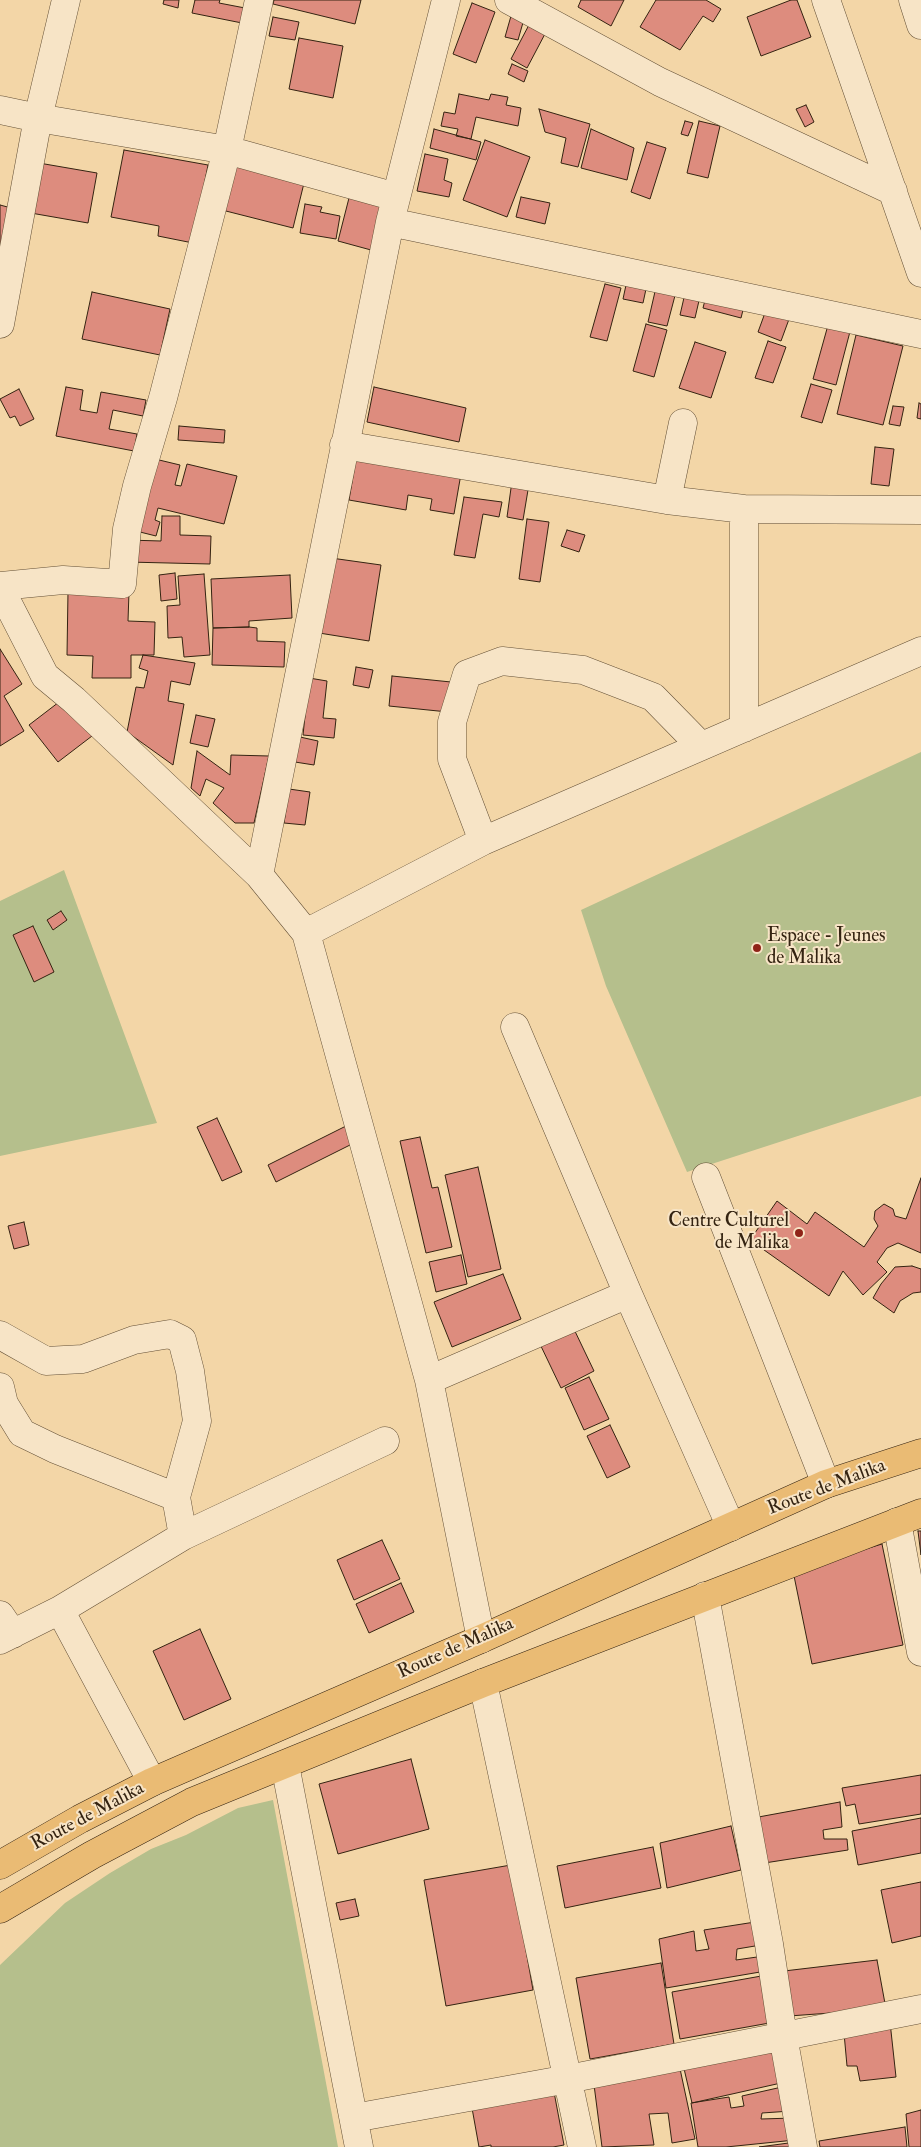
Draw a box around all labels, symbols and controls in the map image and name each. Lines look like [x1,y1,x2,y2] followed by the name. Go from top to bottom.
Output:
[767,926,886,970] place label: Espace - Jeunes de Malika
[751,942,763,954] marker: Espace - Jeunes de Malika
[668,1211,789,1255] place label: Centre Culturel de Malika
[793,1227,805,1239] marker: Centre Culturel de Malika
[765,1455,889,1521] street label: Route de Malika
[395,1613,517,1685] street label: Route de Malika
[28,1778,148,1856] street label: Route de Malika

